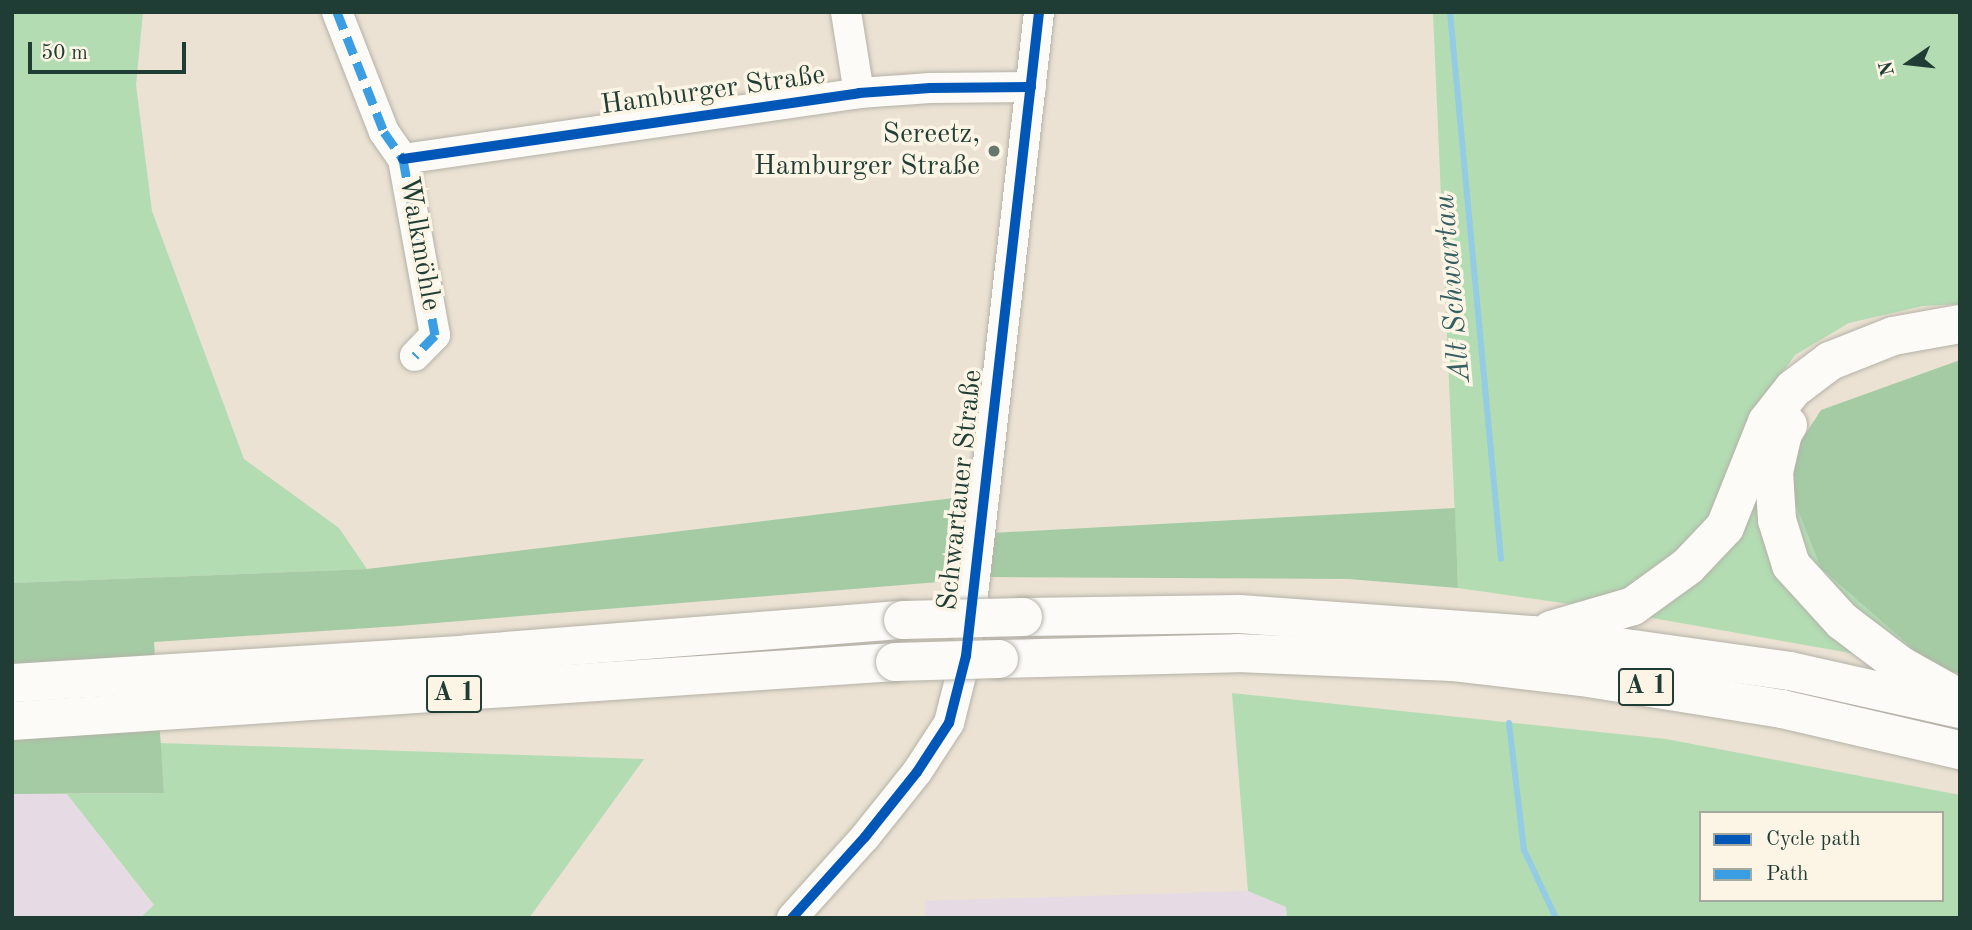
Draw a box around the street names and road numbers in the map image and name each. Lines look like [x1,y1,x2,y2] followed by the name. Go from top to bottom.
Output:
[599,59,827,123] street label: Hamburger Straße
[391,174,447,314] street label: Walkmöhle
[932,368,990,612] street label: Schwartauer Straße
[1618,664,1674,709] road number: A 1
[426,672,482,716] road number: A 1

